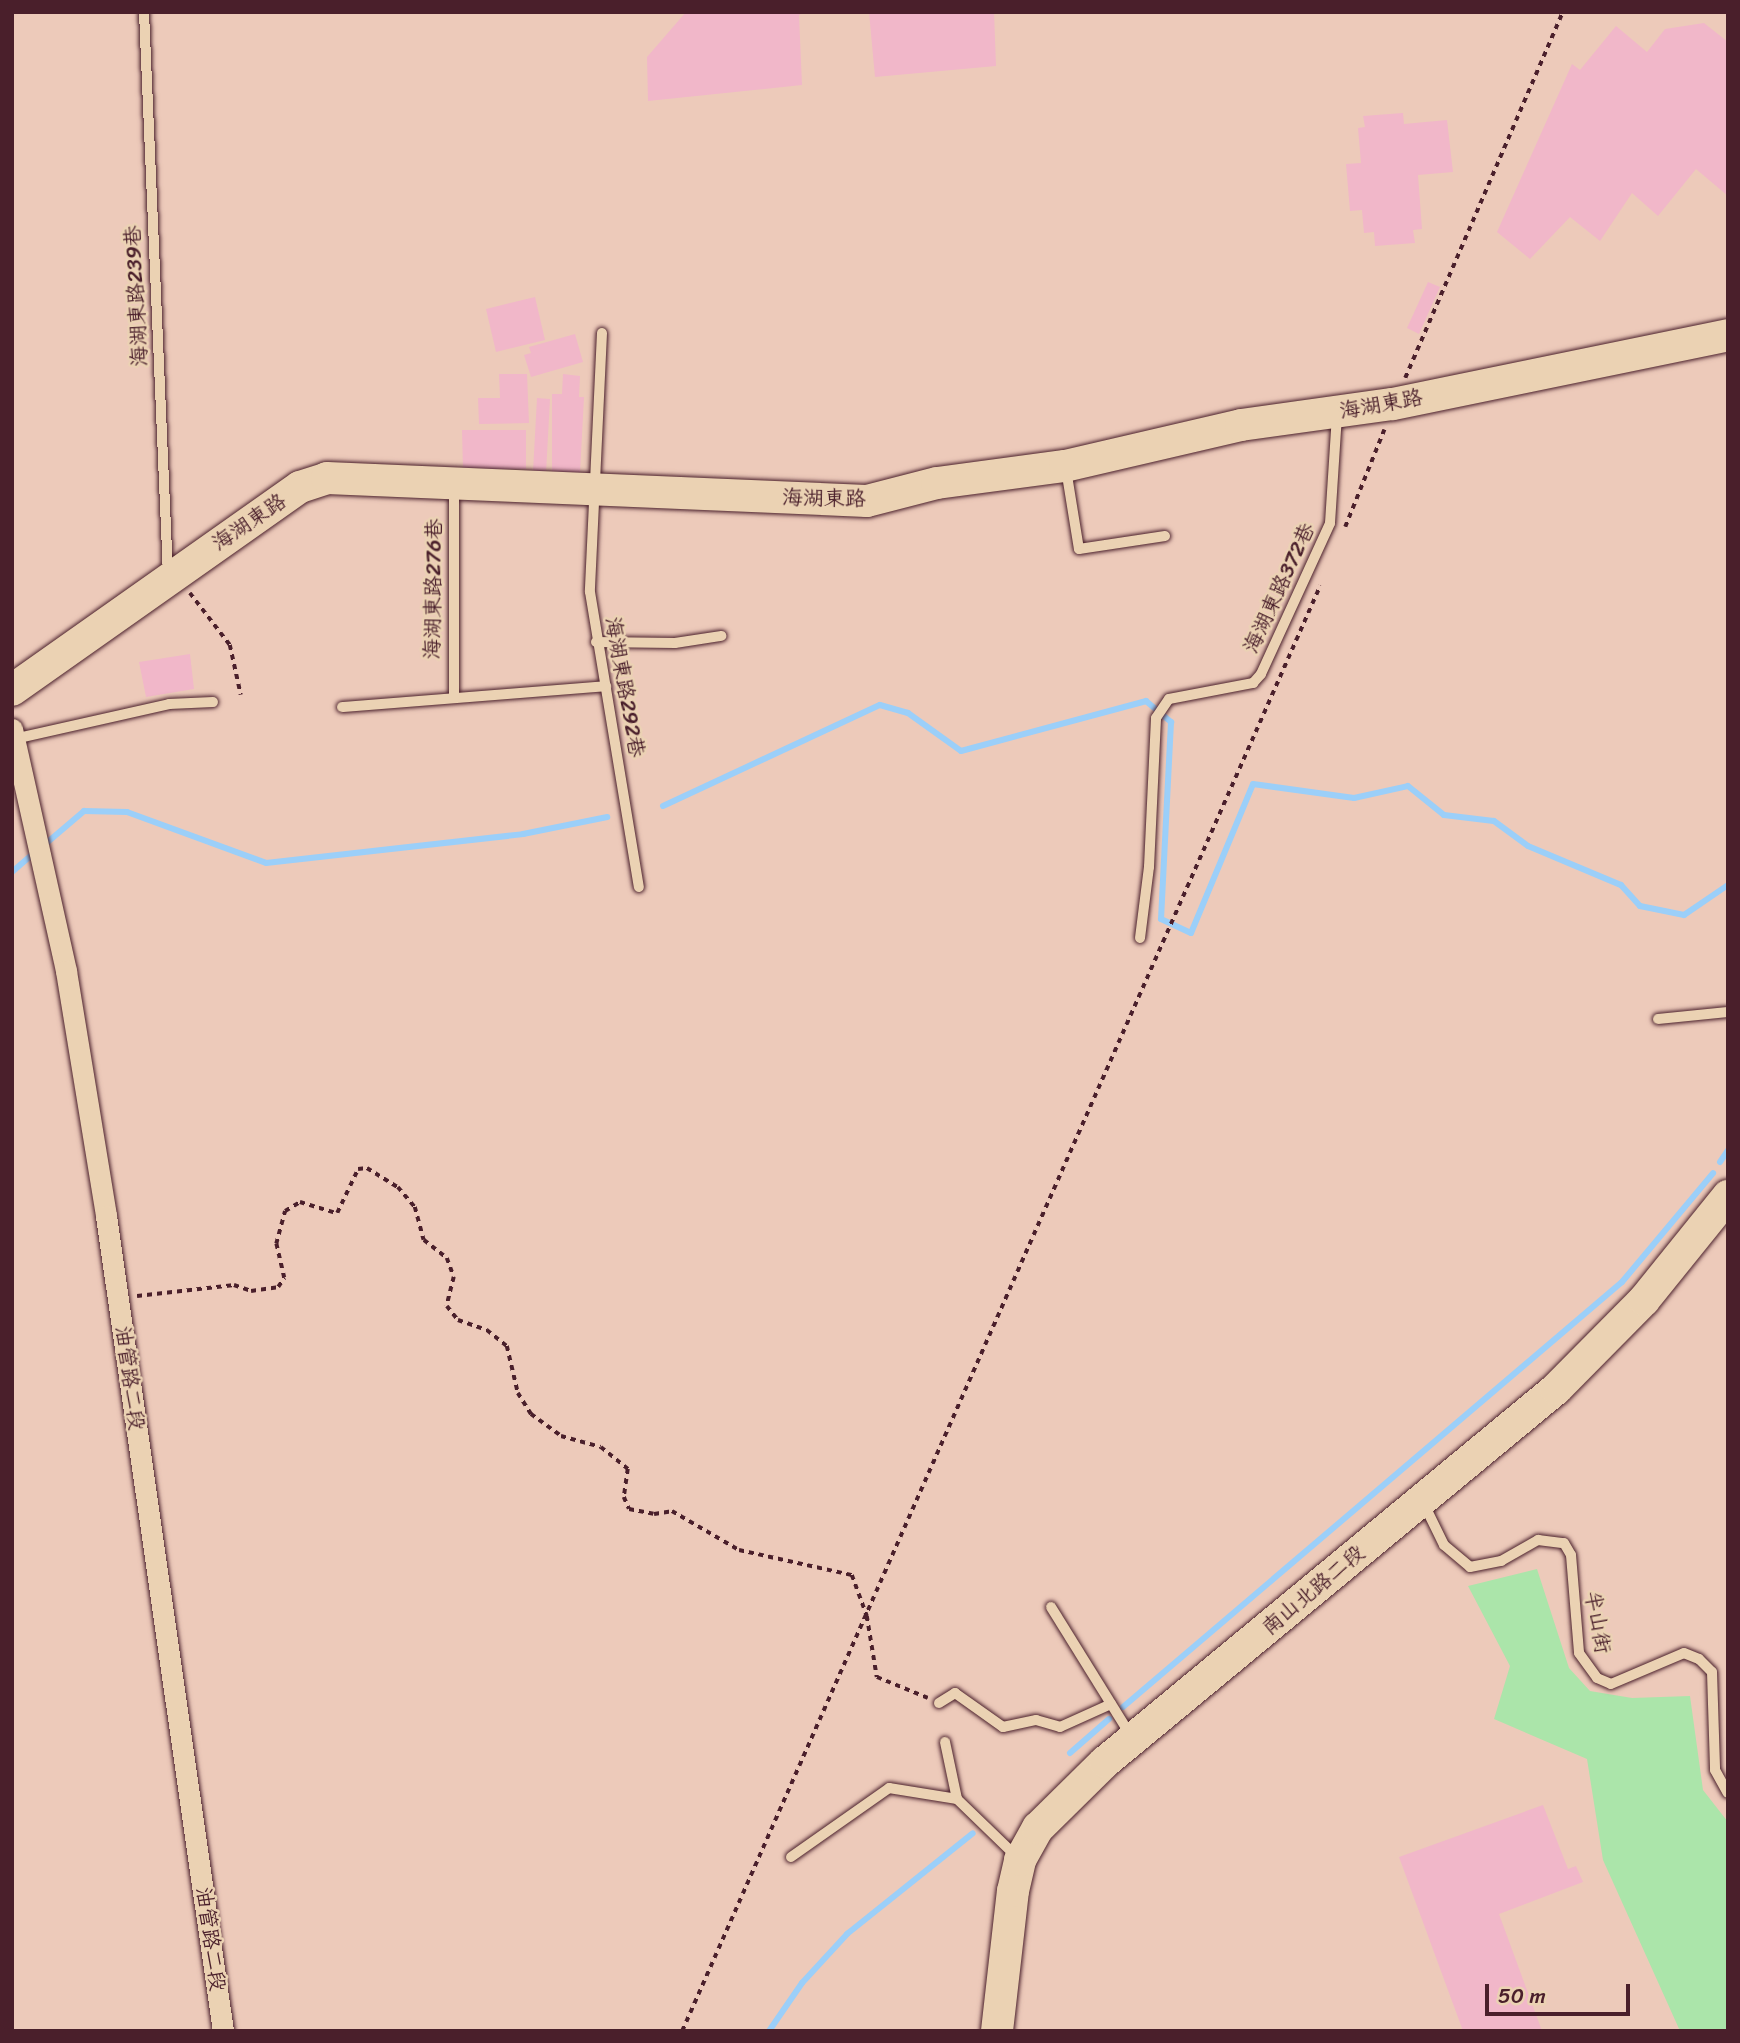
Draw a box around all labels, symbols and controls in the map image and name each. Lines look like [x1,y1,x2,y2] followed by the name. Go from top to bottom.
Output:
[120,225,152,367] street label: 海湖東路239巷
[1337,384,1425,424] street label: 海湖東路
[782,485,866,511] street label: 海湖東路
[207,488,291,556] street label: 海湖東路
[419,518,447,660] street label: 海湖東路276巷
[1238,519,1320,657] street label: 海湖東路372巷
[600,615,650,759] street label: 海湖東路292巷
[110,1324,150,1432] street label: 油管路二段
[1257,1540,1369,1640] street label: 南山北路二段
[1580,1589,1616,1655] street label: 半山街
[191,1885,231,1993] street label: 油管路二段
[1488,1969,1633,2013] scale bar
[1498,1977,1546,2015] text: 50 m

